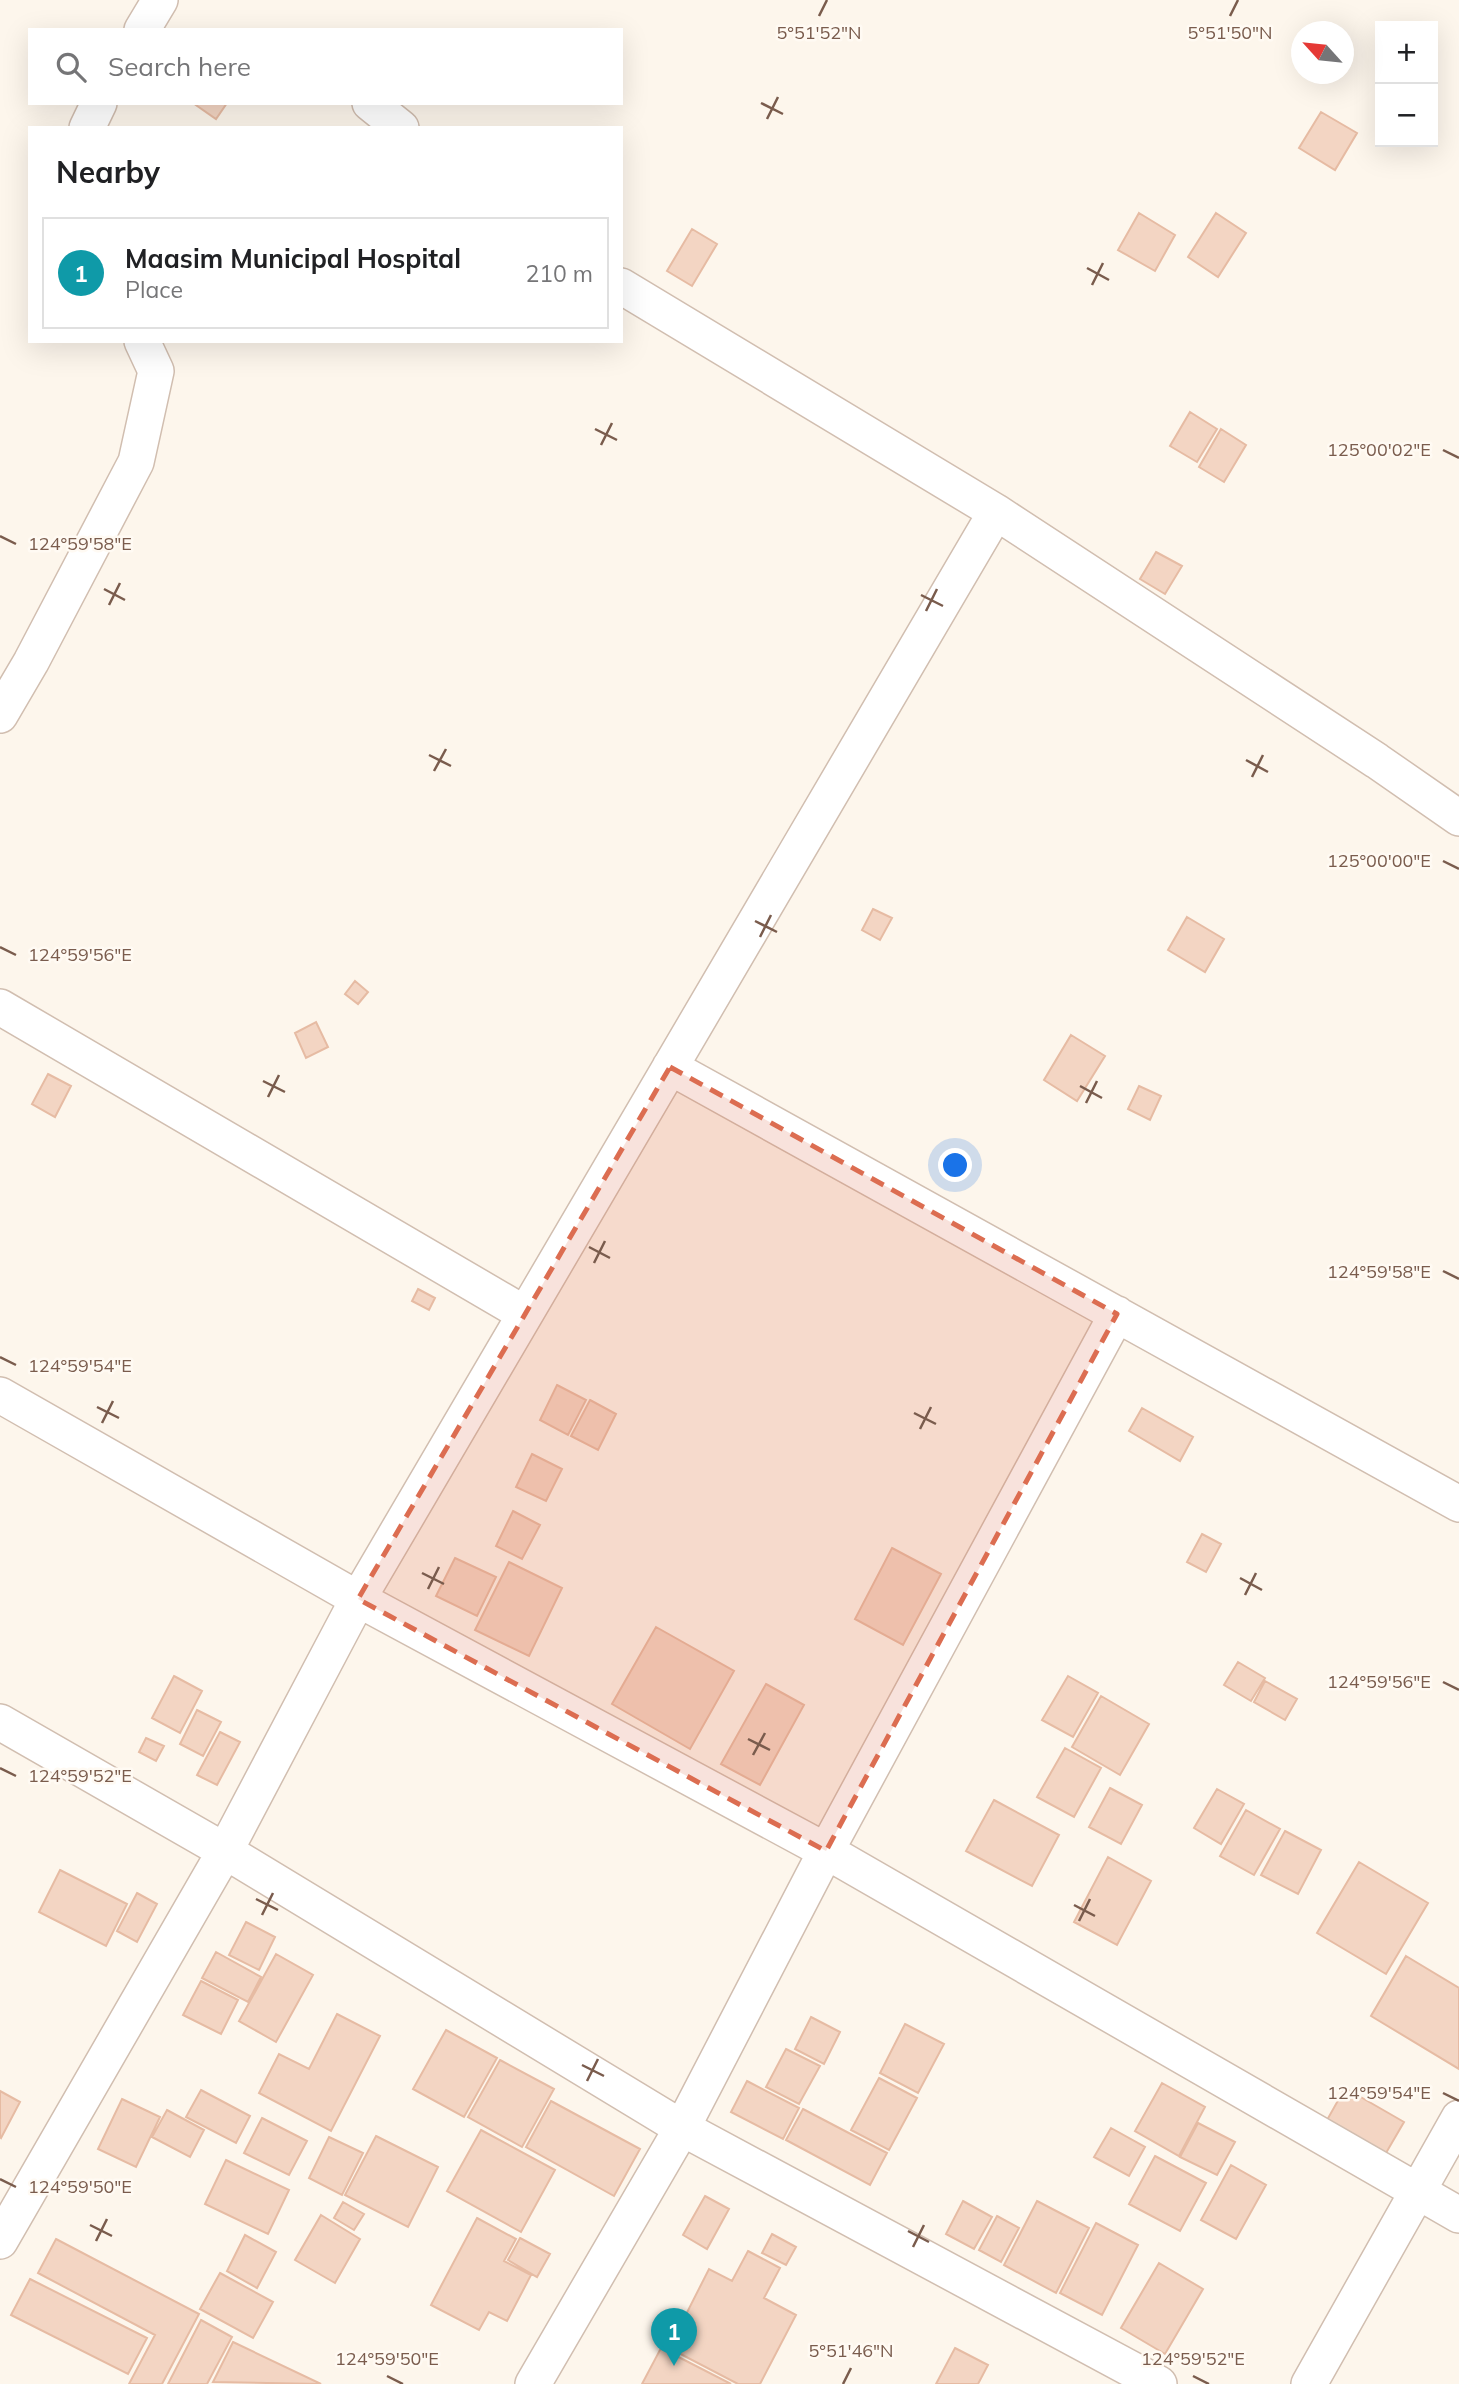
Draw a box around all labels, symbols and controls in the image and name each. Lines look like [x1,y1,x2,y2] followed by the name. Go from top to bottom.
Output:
[776,21,862,44] text: 5°51'52"N
[1187,21,1273,44] text: 5°51'50"N
[1291,21,1354,84] north arrow
[1375,21,1438,147] map controls
[1375,21,1438,84] button: +
[28,28,623,105] search box
[52,48,90,86] icon: search
[108,50,251,83] text: Search here
[1375,84,1438,147] button: −
[56,153,160,191] text: Nearby
[125,242,461,275] text: Maasim Municipal Hospital
[74,259,88,288] text: 1
[525,259,593,288] text: 210 m
[125,275,183,304] text: Place
[1327,438,1431,461] text: 125°00'02"E
[28,532,132,555] text: 124°59'58"E
[1327,849,1431,872] text: 125°00'00"E
[28,943,132,966] text: 124°59'56"E
[938,1148,972,1182] your location
[1327,1260,1431,1283] text: 124°59'58"E
[28,1354,132,1377] text: 124°59'54"E
[1327,1670,1431,1693] text: 124°59'56"E
[28,1764,132,1787] text: 124°59'52"E
[1327,2081,1431,2104] text: 124°59'54"E
[28,2175,132,2198] text: 124°59'50"E
[651,2308,697,2366] pin: 1
[808,2339,894,2362] text: 5°51'46"N
[335,2347,439,2370] text: 124°59'50"E
[1141,2347,1245,2370] text: 124°59'52"E

